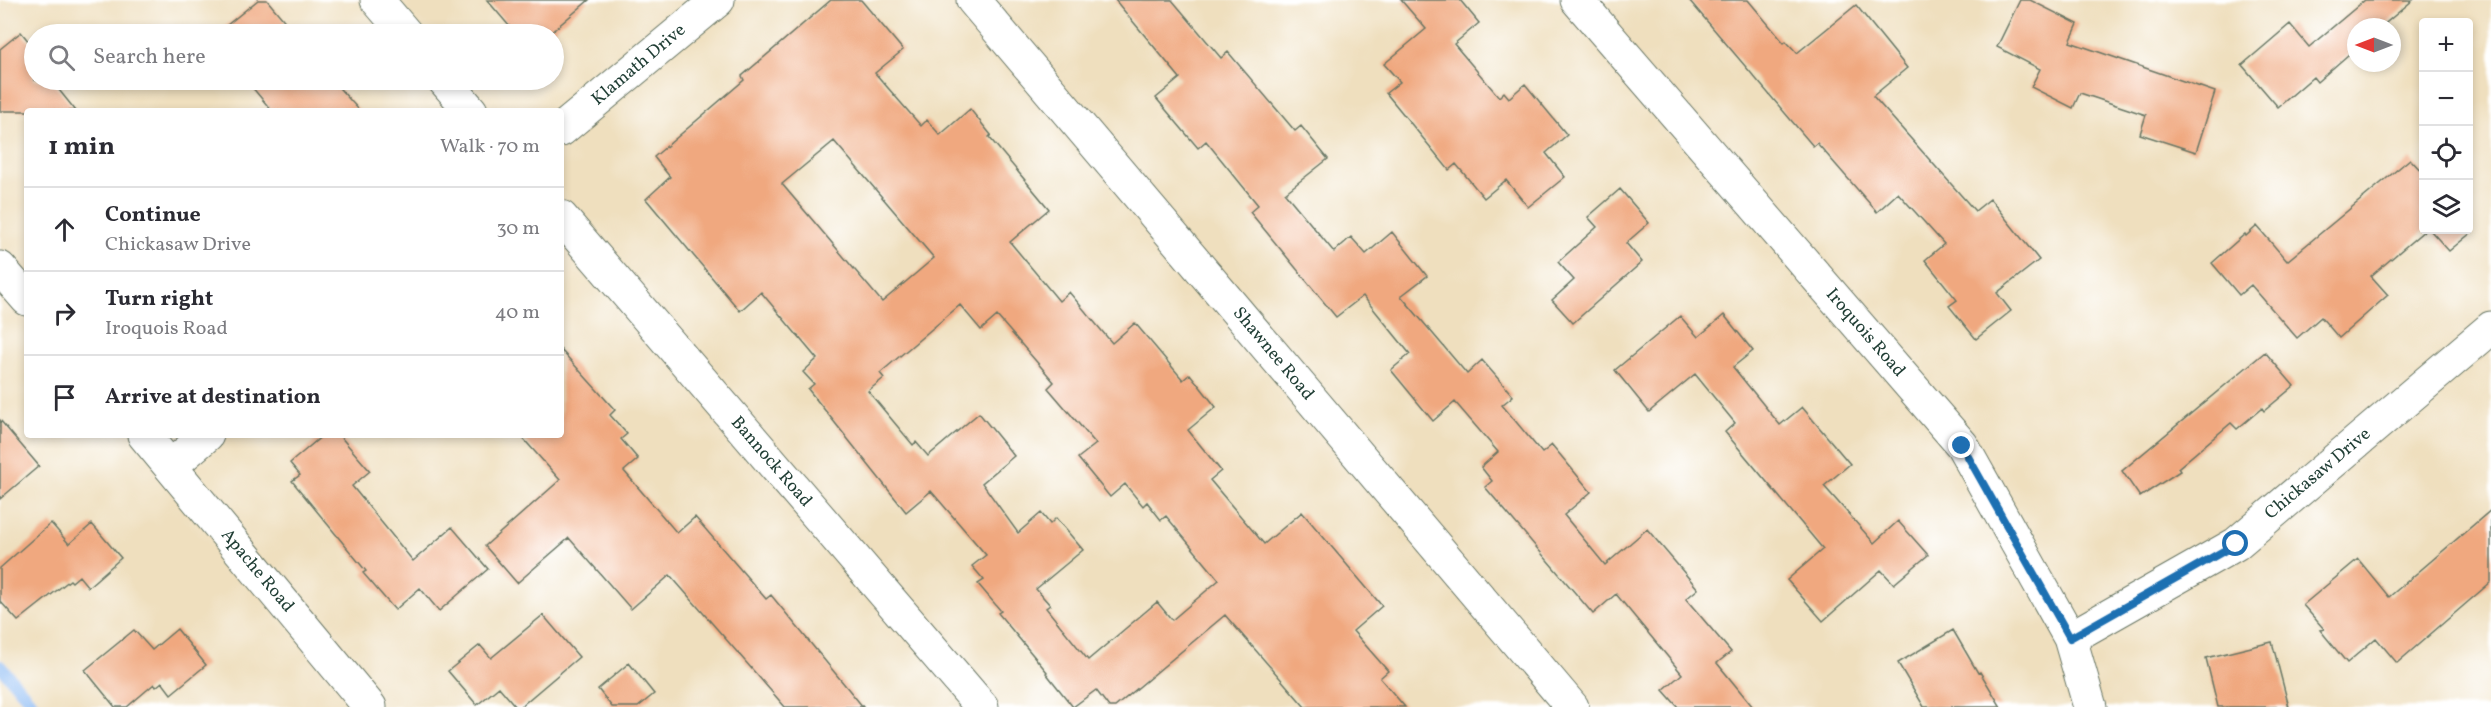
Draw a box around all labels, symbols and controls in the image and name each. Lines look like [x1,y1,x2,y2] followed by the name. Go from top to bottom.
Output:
[587,18,691,112] street label: Klamath Drive
[2347,18,2401,72] north arrow
[2419,18,2473,234] map controls
[2419,18,2473,72] button: +
[24,24,564,90] search box
[45,41,78,74] icon: search
[93,42,206,73] text: Search here
[2419,72,2473,126] button: −
[2419,126,2473,180] button: locate
[48,129,115,165] text: 1 min
[440,133,540,161] text: Walk · 70 m
[2419,180,2473,234] button: layers
[105,200,201,231] text: Continue
[48,213,81,246] icon: ahead
[496,215,540,243] text: 30 m
[105,231,251,259] text: Chickasaw Drive
[1819,283,1911,383] street label: Iroquois Road
[105,284,213,315] text: Turn right
[48,297,81,330] icon: right
[495,299,540,327] text: 40 m
[1226,302,1320,406] street label: Shawnee Road
[105,315,228,343] text: Iroquois Road
[48,381,81,414] icon: arrive
[105,382,321,413] text: Arrive at destination
[725,411,817,513] street label: Bannock Road
[2260,422,2376,526] street label: Chickasaw Drive
[1948,432,1974,458] route end
[215,524,299,618] street label: Apache Road
[2222,530,2248,556] route start

